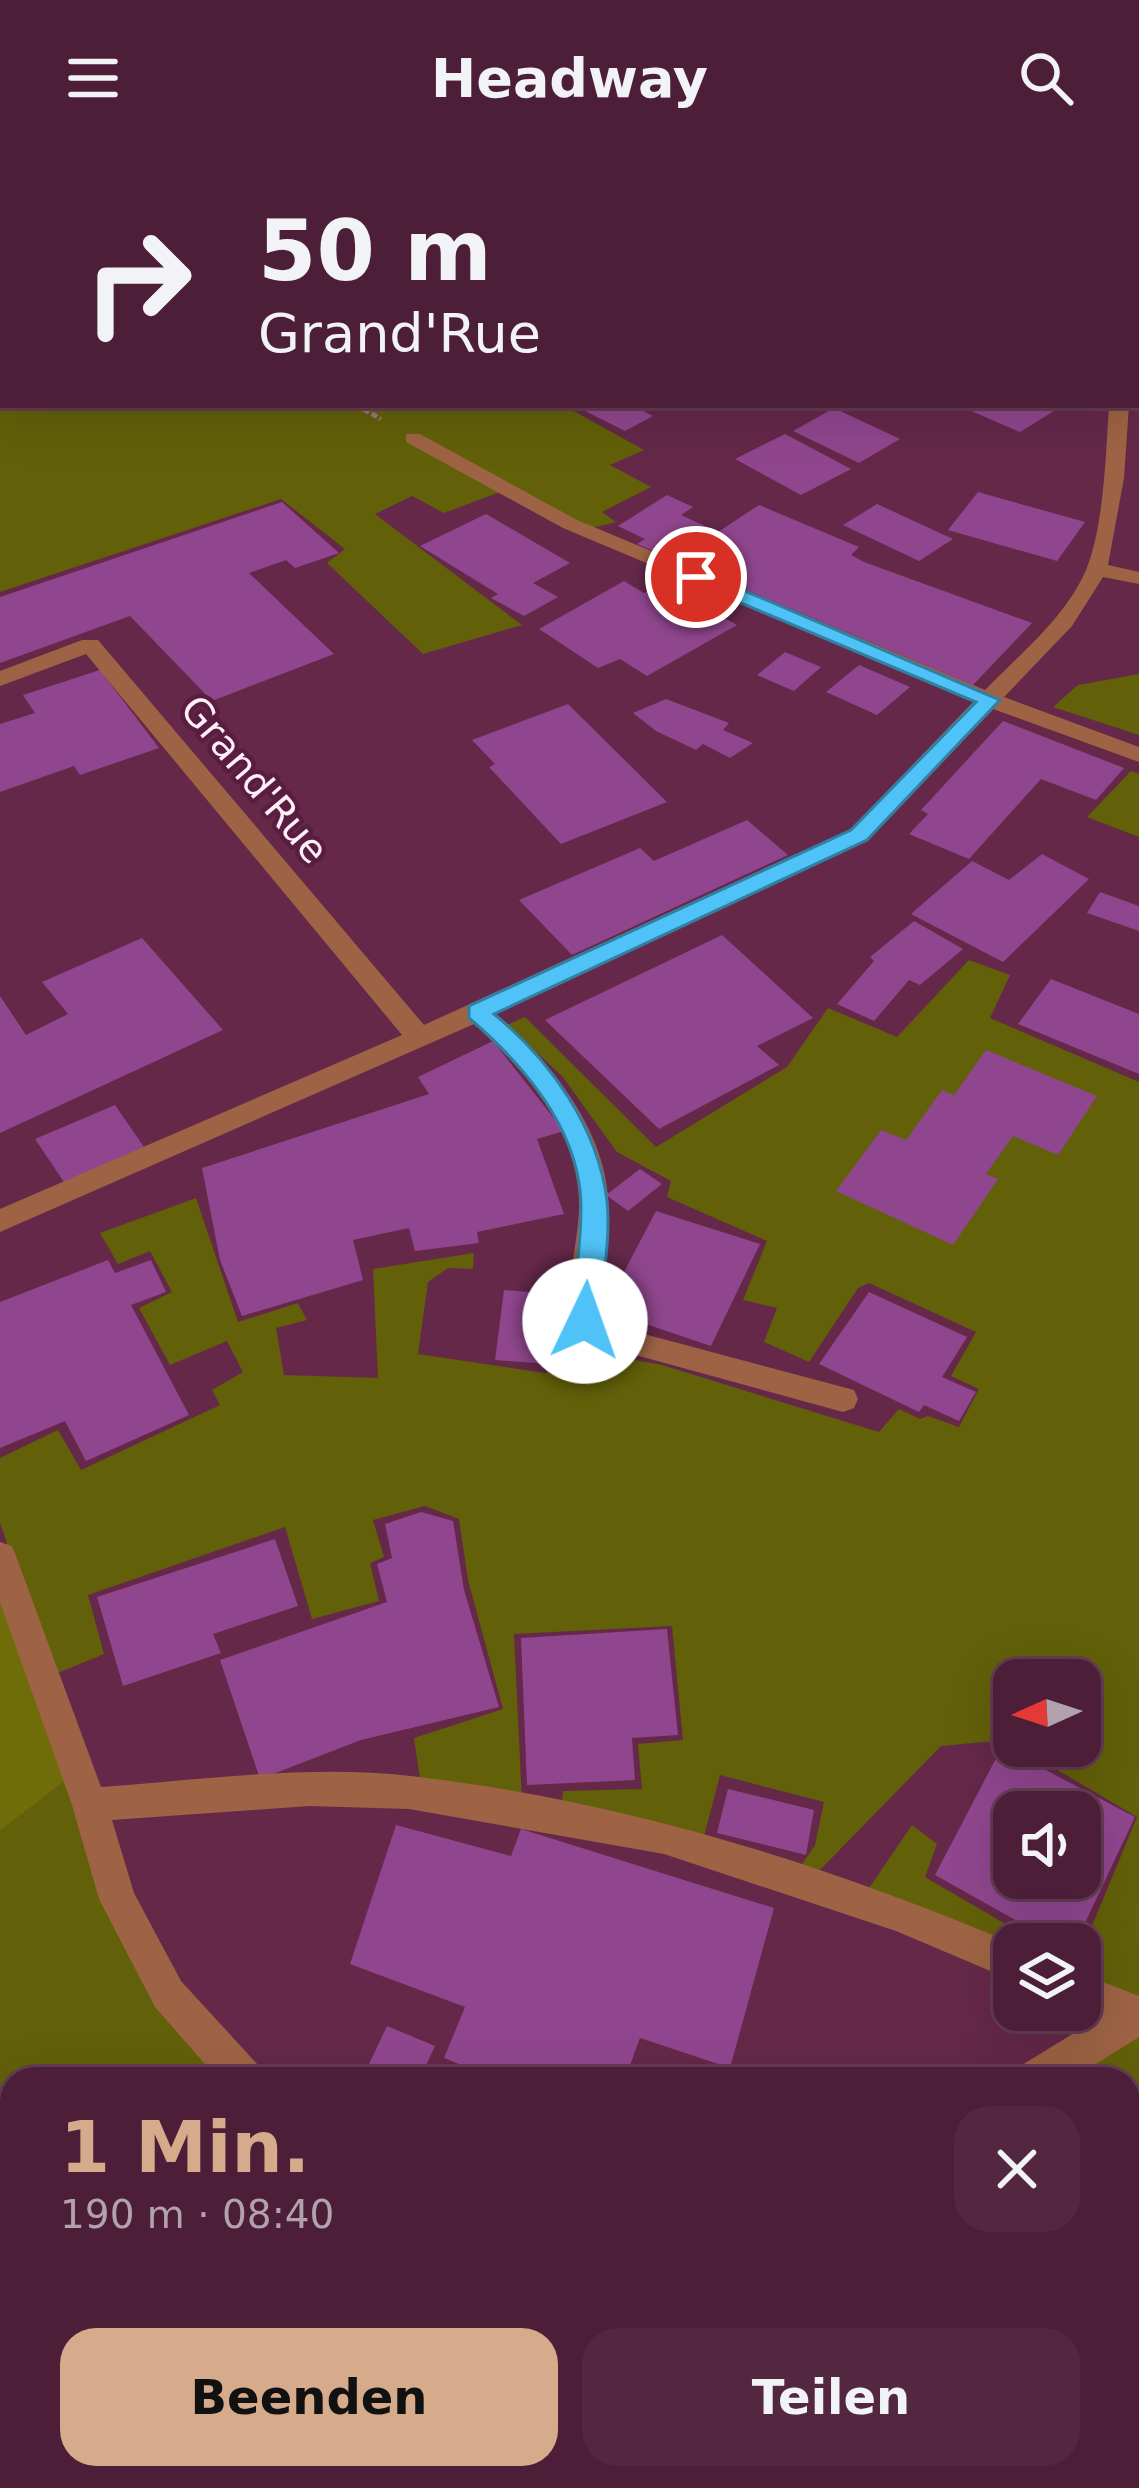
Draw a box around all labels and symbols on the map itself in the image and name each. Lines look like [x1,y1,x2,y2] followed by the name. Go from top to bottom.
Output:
[645,526,747,628] pin
[172,687,338,872] street label: Grand'Rue
[522,1258,648,1384] position arrow
[993,1659,1101,1767] north arrow

